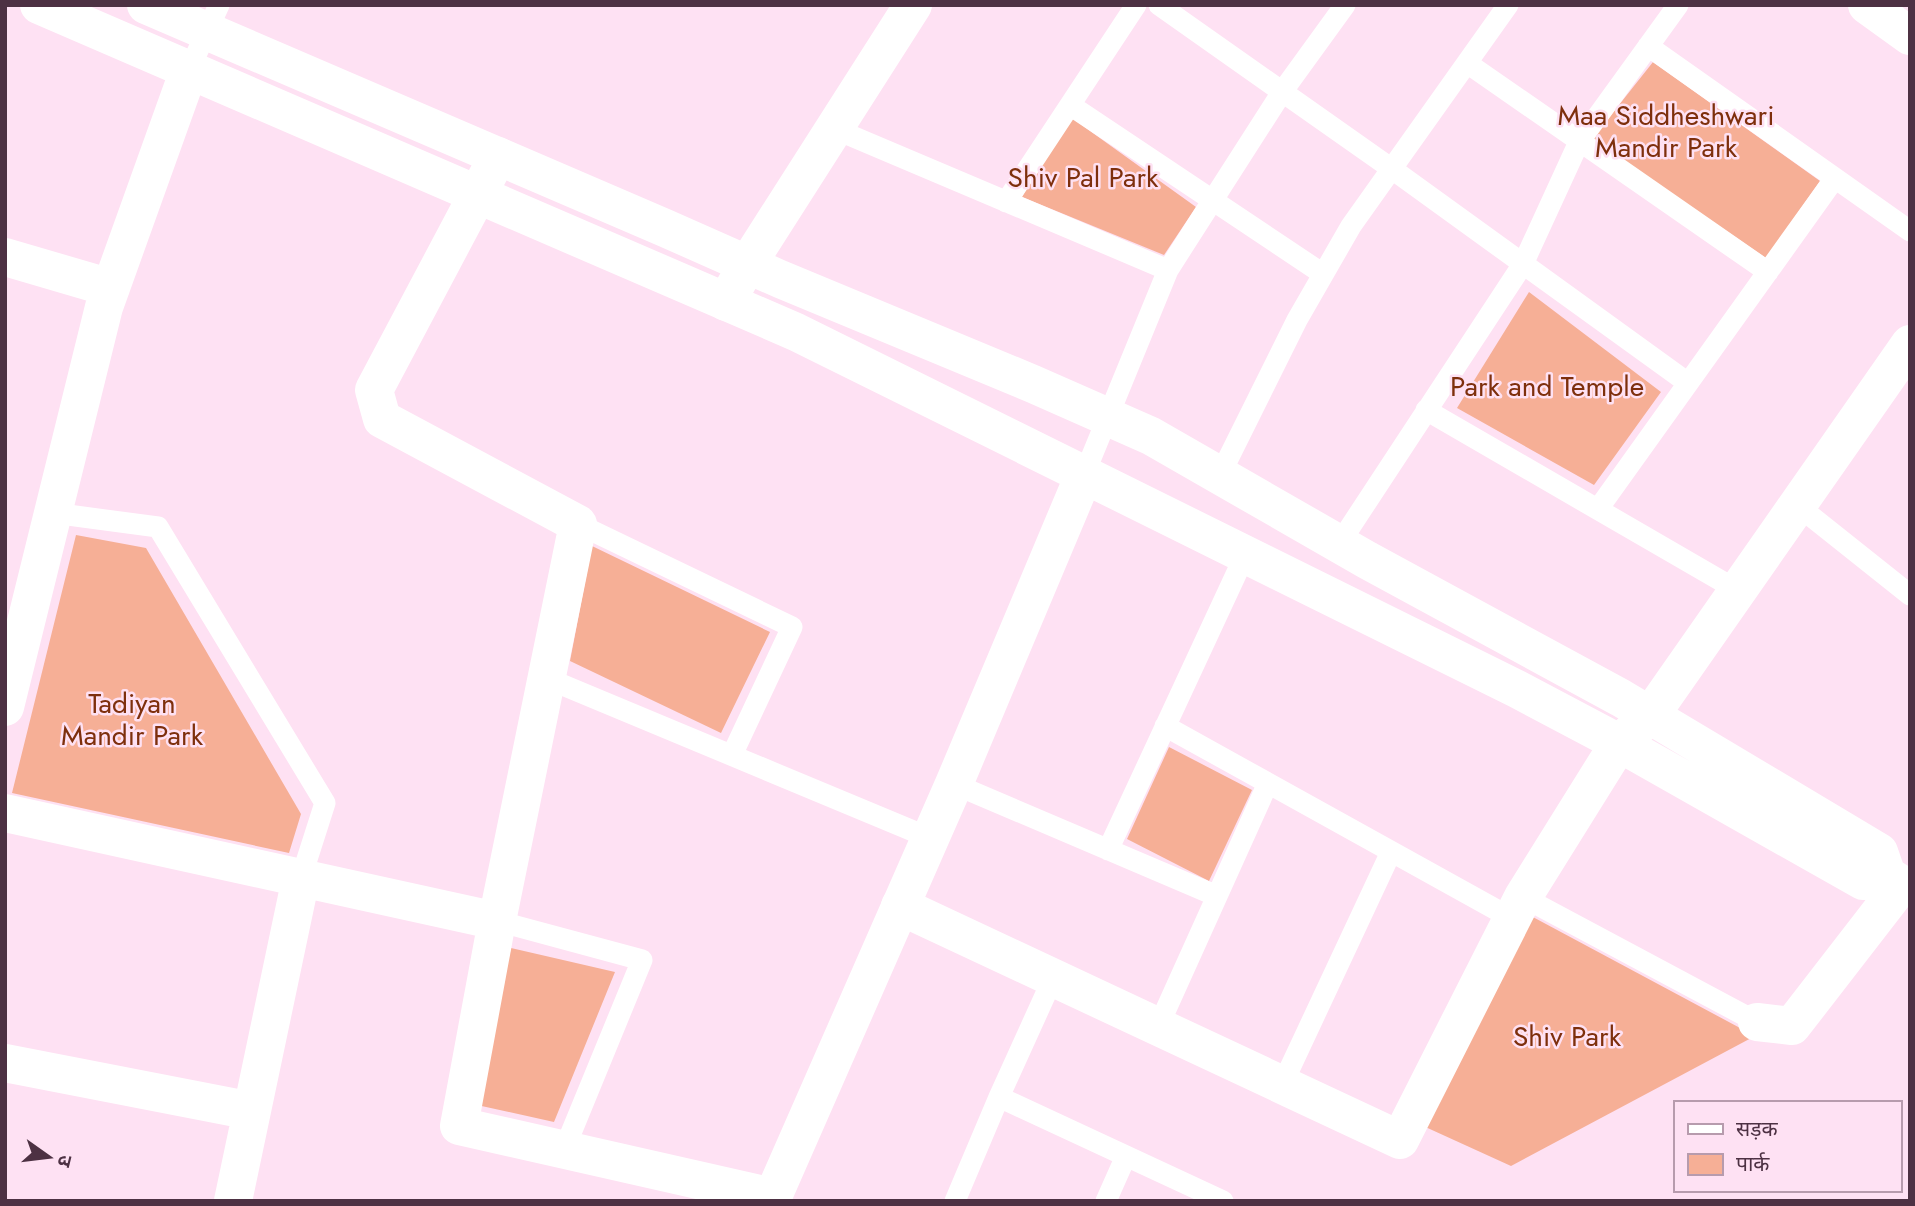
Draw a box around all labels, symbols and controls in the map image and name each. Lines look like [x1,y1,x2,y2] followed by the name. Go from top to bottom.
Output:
[1558,95,1774,168] park label: Maa Siddheshwari Mandir Park
[1008,157,1159,198] park label: Shiv Pal Park
[1450,366,1644,407] park label: Park and Temple
[61,683,204,756] park label: Tadiyan Mandir Park
[1513,1016,1622,1057] park label: Shiv Park
[1674,1101,1901,1192] legend
[1736,1114,1778,1144] text: सड़क
[14,1122,84,1192] north arrow
[1736,1149,1770,1179] text: पार्क
[50,1152,79,1171] text: उ

